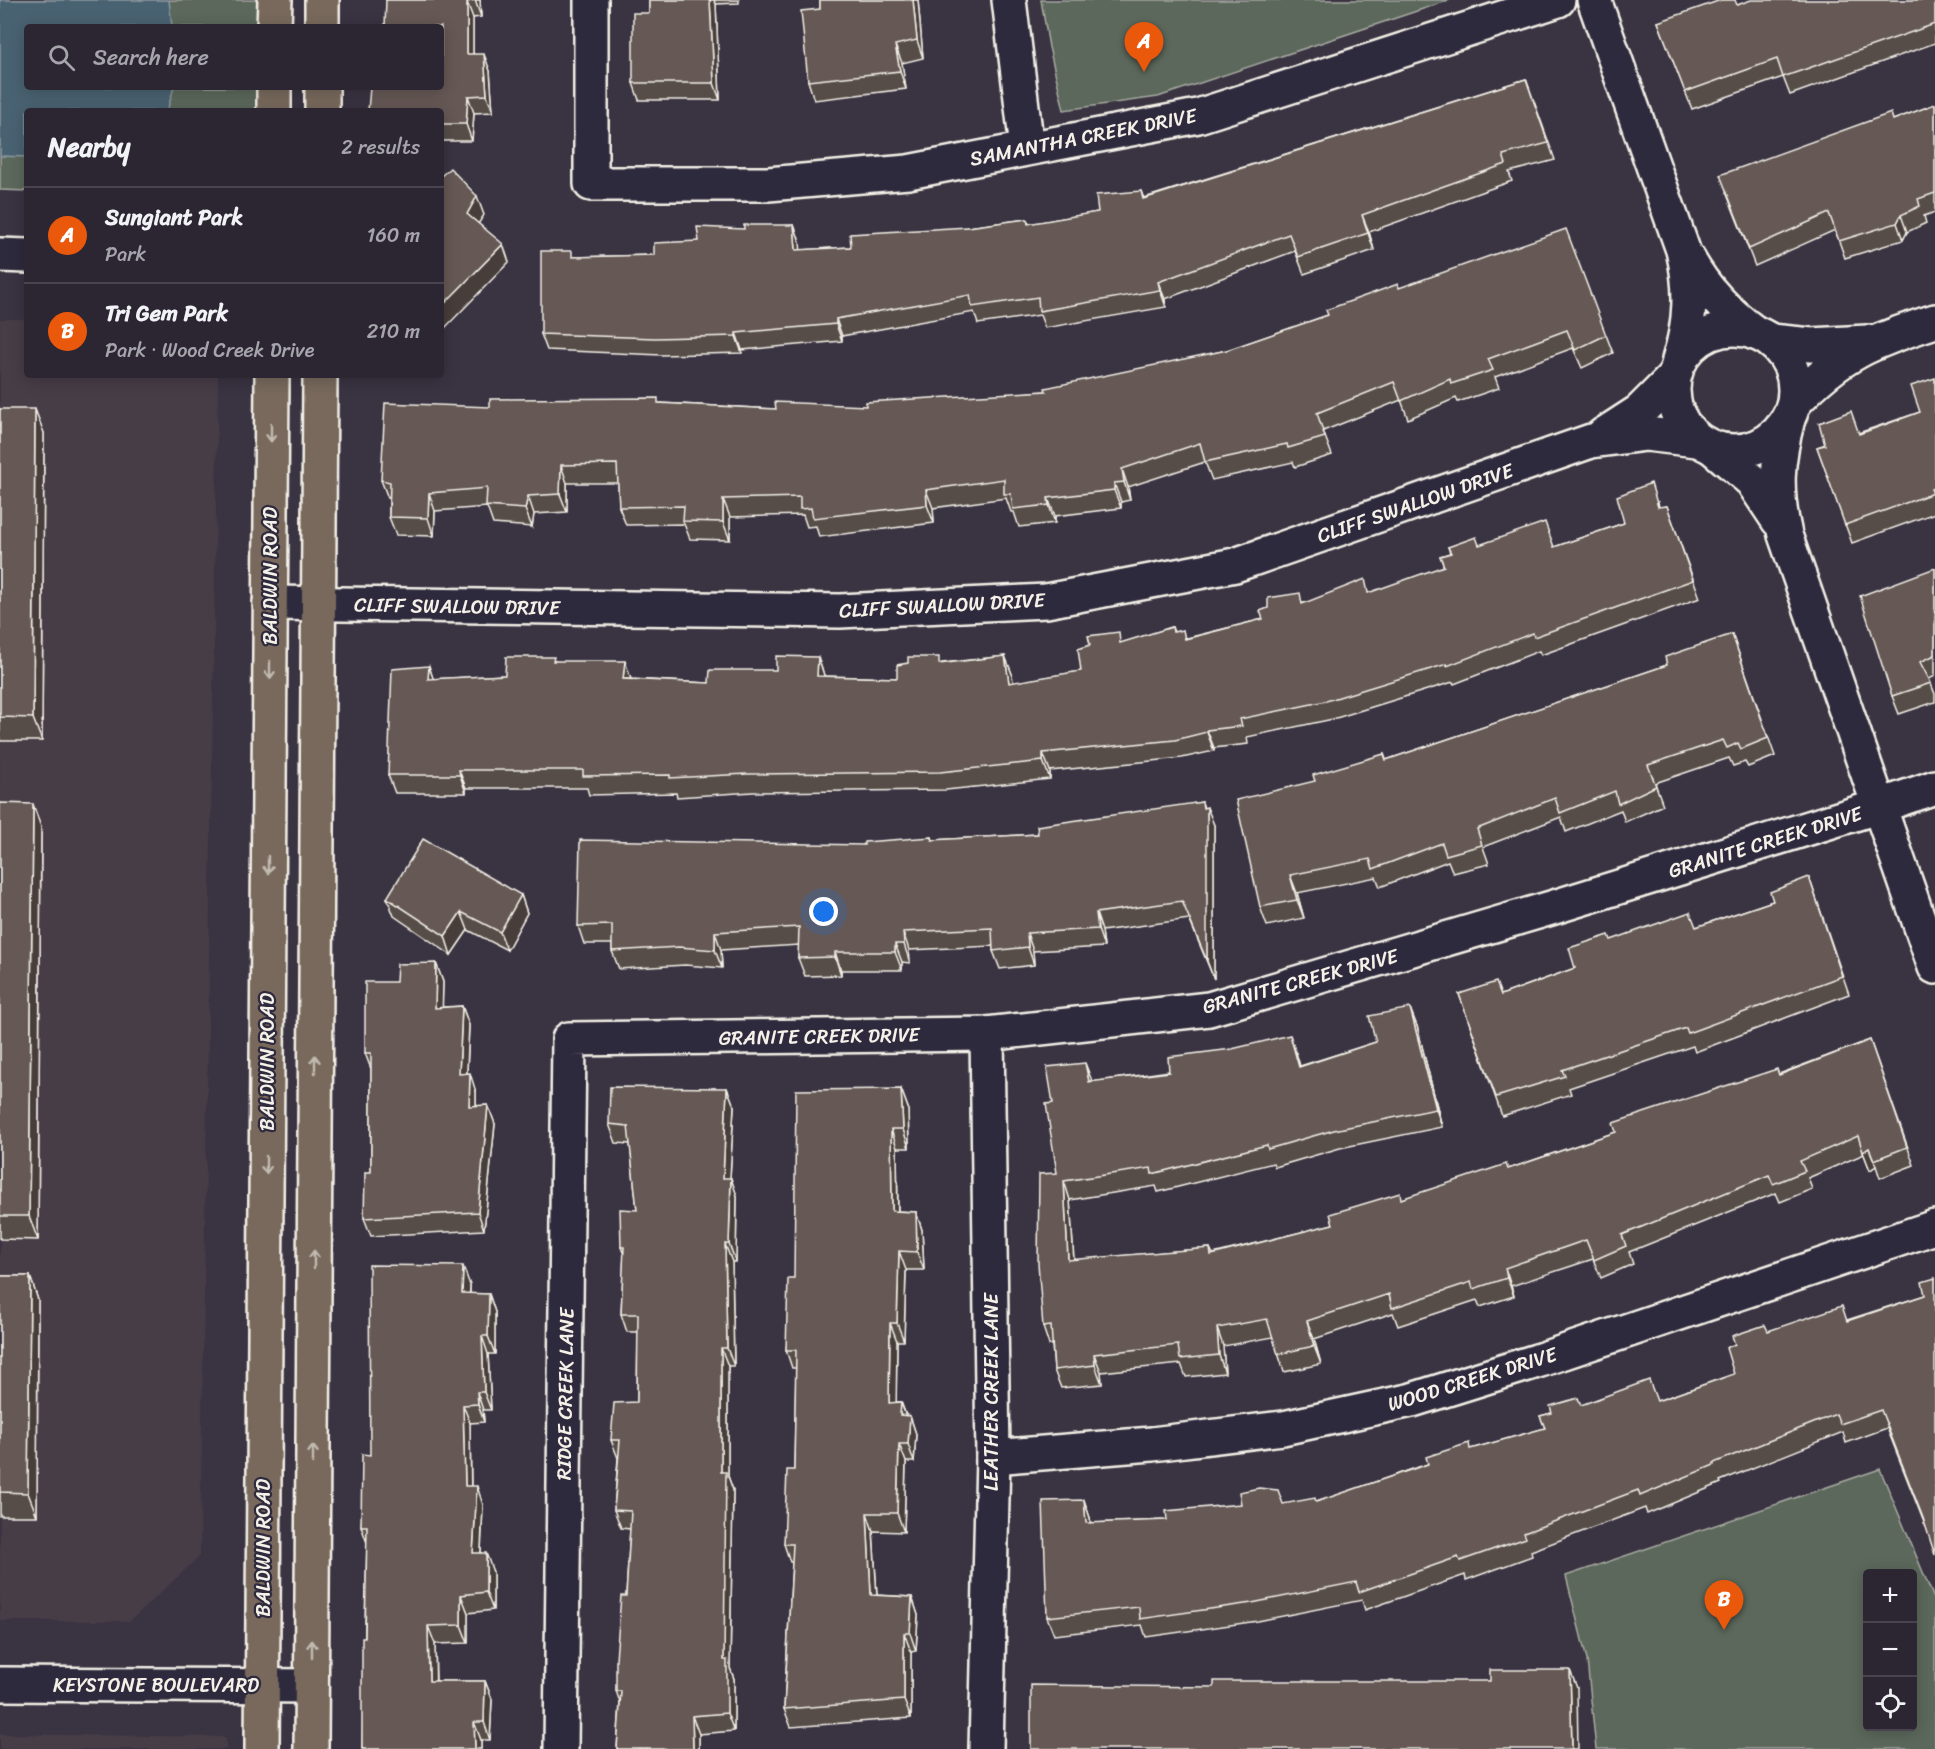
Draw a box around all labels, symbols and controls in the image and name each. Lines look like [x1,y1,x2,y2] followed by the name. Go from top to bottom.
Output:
[1124,22,1164,72] pin: A
[24,24,444,90] search box
[93,38,209,77] text: Search here
[45,41,78,74] icon: search
[967,98,1201,177] street label: SAMANTHA CREEK DRIVE
[48,124,130,170] text: Nearby
[341,130,420,165] text: 2 results
[105,198,243,237] text: Sungiant Park
[61,218,74,253] text: A
[367,218,420,253] text: 160 m
[105,237,146,272] text: Park
[105,294,228,333] text: Tri Gem Park
[61,314,74,349] text: B
[367,314,420,349] text: 210 m
[105,333,314,368] text: Park · Wood Creek Drive
[265,423,277,443] one-way arrow
[1312,453,1520,554] street label: CLIFF SWALLOW DRIVE
[253,507,288,645] street label: BALDWIN ROAD
[838,583,1048,628] street label: CLIFF SWALLOW DRIVE
[354,587,562,626] street label: CLIFF SWALLOW DRIVE
[264,660,276,680] one-way arrow
[1664,796,1868,889] street label: GRANITE CREEK DRIVE
[262,855,274,875] one-way arrow
[809,897,838,926] your location
[1199,938,1404,1024] street label: GRANITE CREEK DRIVE
[250,993,285,1131] street label: BALDWIN ROAD
[718,1017,922,1056] street label: GRANITE CREEK DRIVE
[309,1054,321,1074] one-way arrow
[260,1155,272,1175] one-way arrow
[308,1249,320,1269] one-way arrow
[974,1291,1009,1491] street label: LEATHER CREEK LANE
[546,1306,585,1480] street label: RIDGE CREEK LANE
[1383,1337,1563,1422] street label: WOOD CREEK DRIVE
[307,1444,319,1464] one-way arrow
[246,1479,281,1617] street label: BALDWIN ROAD
[1863,1569,1917,1731] map controls
[1863,1569,1917,1623] button: +
[1704,1580,1744,1630] pin: B
[1863,1623,1917,1677] button: −
[306,1639,317,1659] one-way arrow
[53,1668,259,1703] street label: KEYSTONE BOULEVARD
[1863,1677,1917,1731] button: locate

